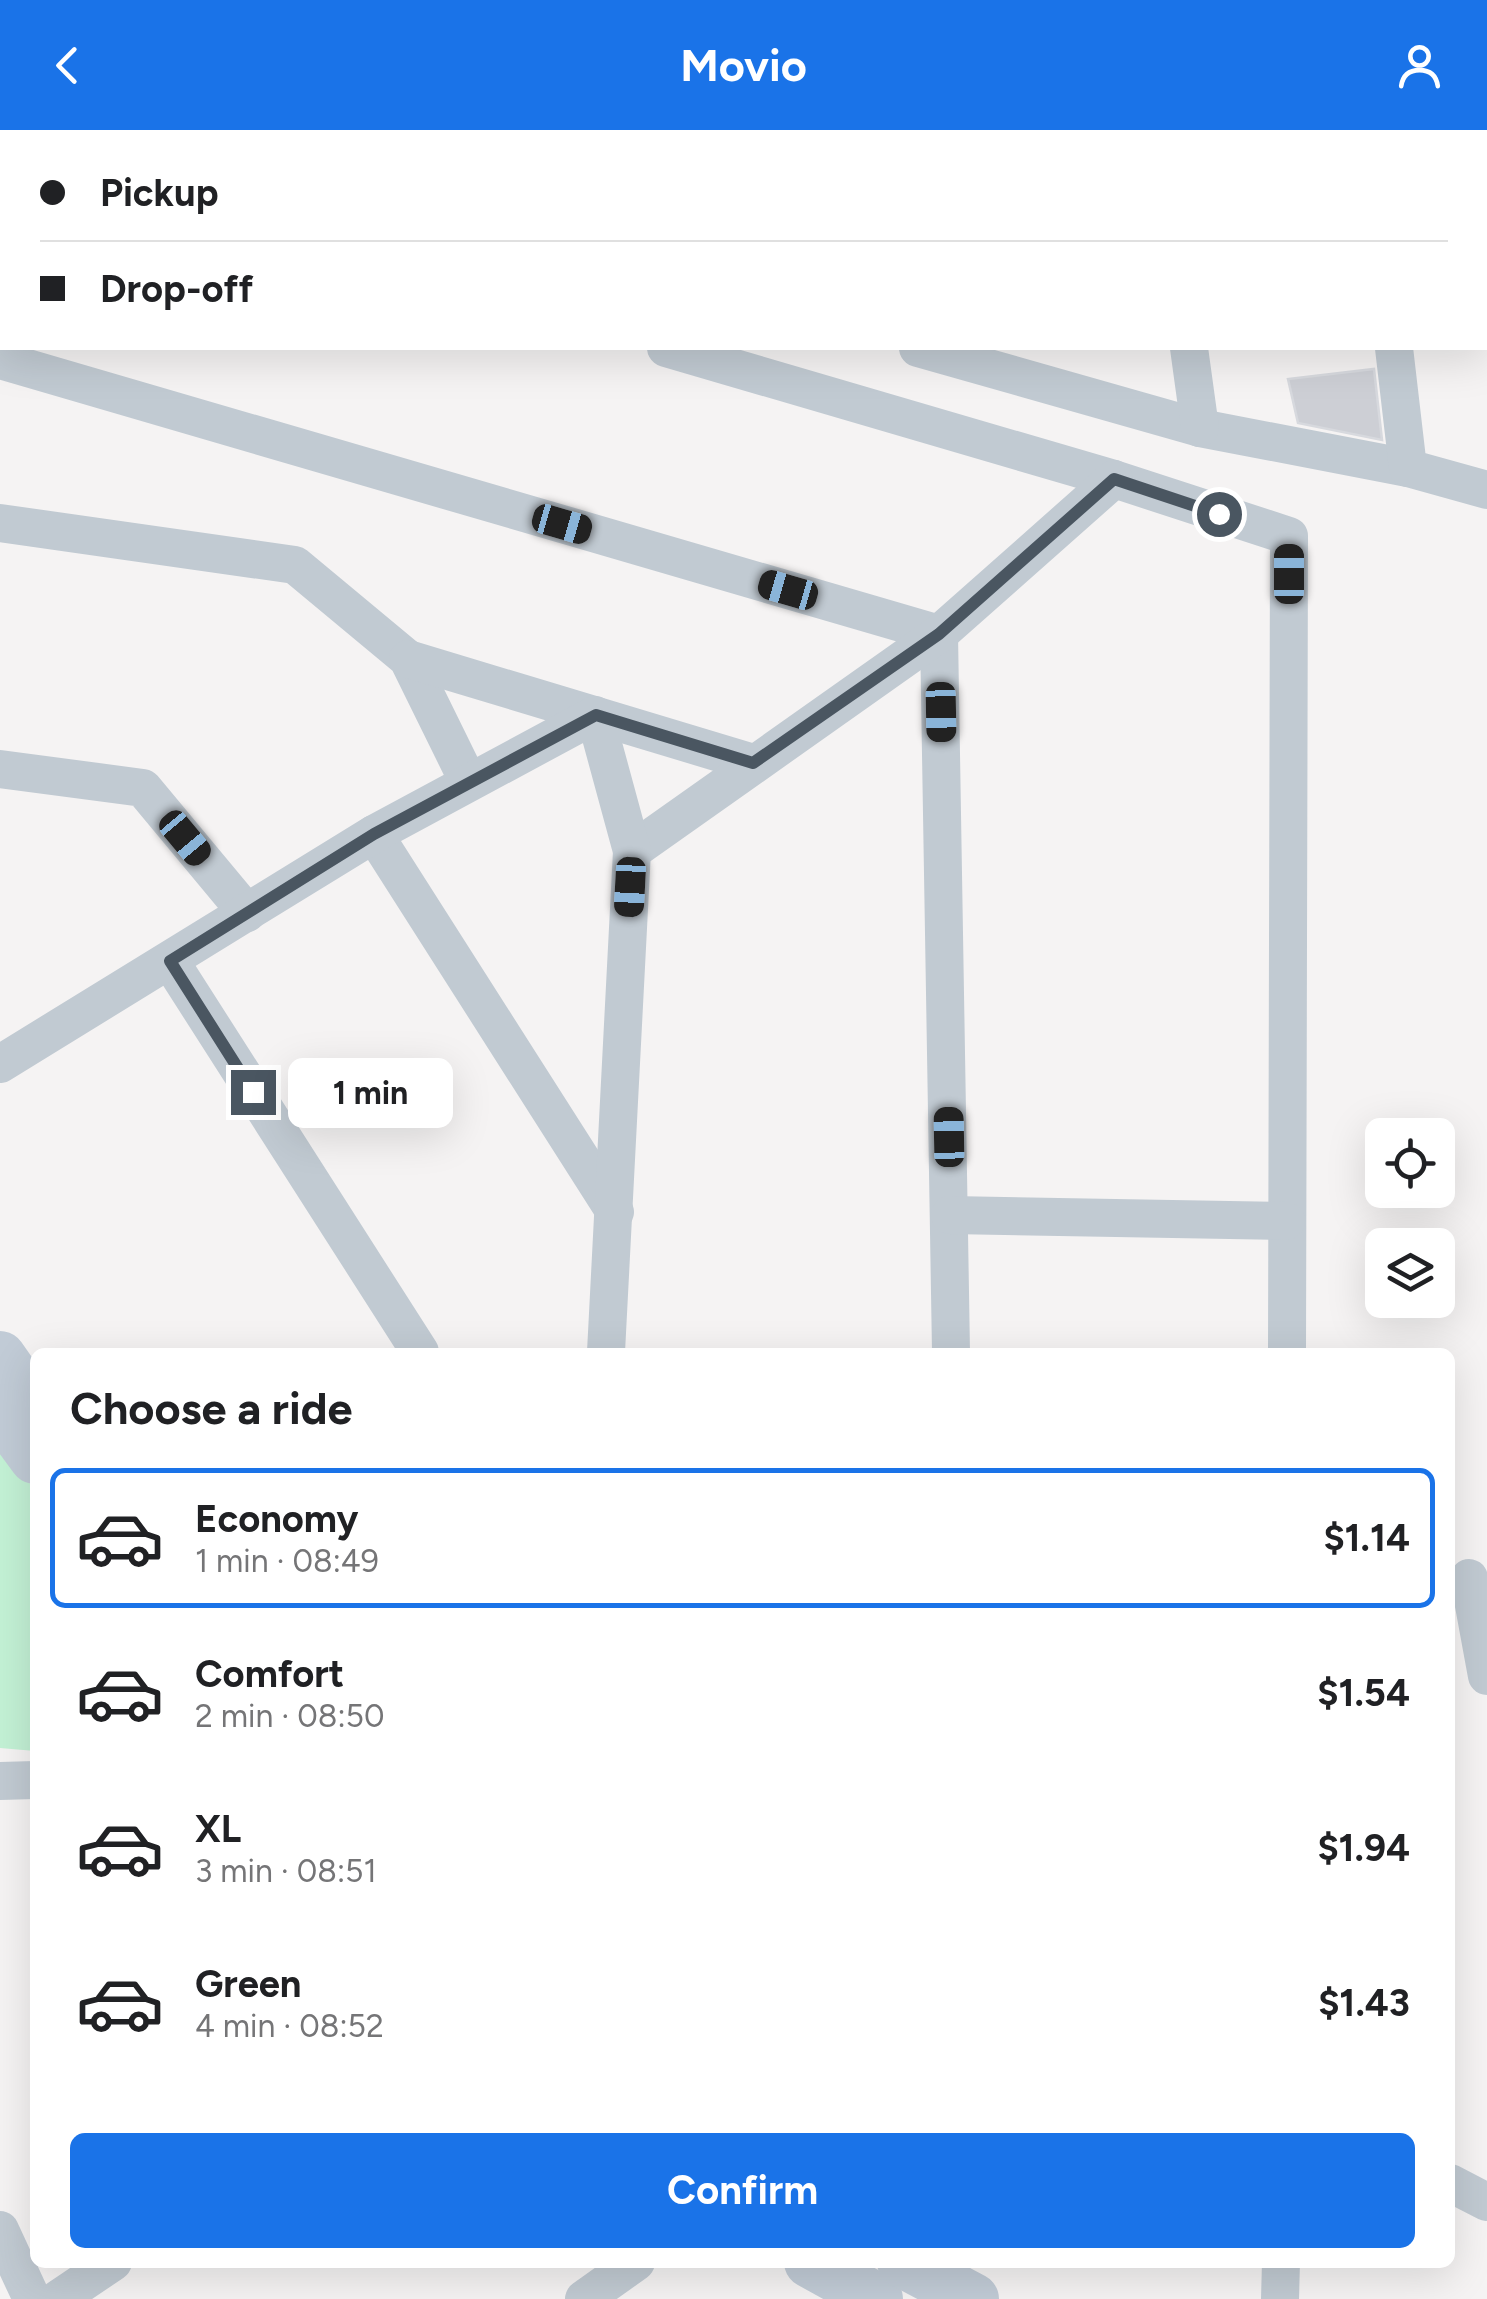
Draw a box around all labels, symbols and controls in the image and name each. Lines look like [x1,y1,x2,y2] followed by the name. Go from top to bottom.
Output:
[40,38,95,93] icon: back
[680,38,807,92] text: Movio
[1392,38,1447,93] icon: person
[100,170,218,216] text: Pickup
[100,266,253,312] text: Drop-off
[1197,492,1242,537] route start
[529,501,595,547] car
[1274,544,1304,604] car
[755,567,821,613] car
[925,682,957,742] car
[154,805,216,871] car
[613,856,647,918] car
[288,1057,453,1127] callout: 1 min
[231,1070,276,1115] route end
[333,1074,408,1112] text: 1 min
[933,1107,965,1167] car
[1365,1118,1455,1318] map controls
[1365,1118,1455,1208] button: locate
[1365,1228,1455,1318] button: layers
[70,1381,352,1435] text: Choose a ride
[75,1493,165,1583] icon: car
[195,1496,358,1542] text: Economy
[1323,1515,1410,1561] text: $1.14
[195,1542,379,1580] text: 1 min · 08:49
[75,1648,165,1738] icon: car
[195,1651,344,1697] text: Comfort
[1317,1670,1410,1716] text: $1.54
[195,1697,384,1735] text: 2 min · 08:50
[75,1803,165,1893] icon: car
[195,1806,241,1852] text: XL
[1317,1825,1410,1871] text: $1.94
[195,1852,377,1890] text: 3 min · 08:51
[75,1958,165,2048] icon: car
[195,1961,301,2007] text: Green
[1318,1980,1410,2026] text: $1.43
[195,2007,384,2045] text: 4 min · 08:52
[70,2133,1415,2248] button: Confirm

